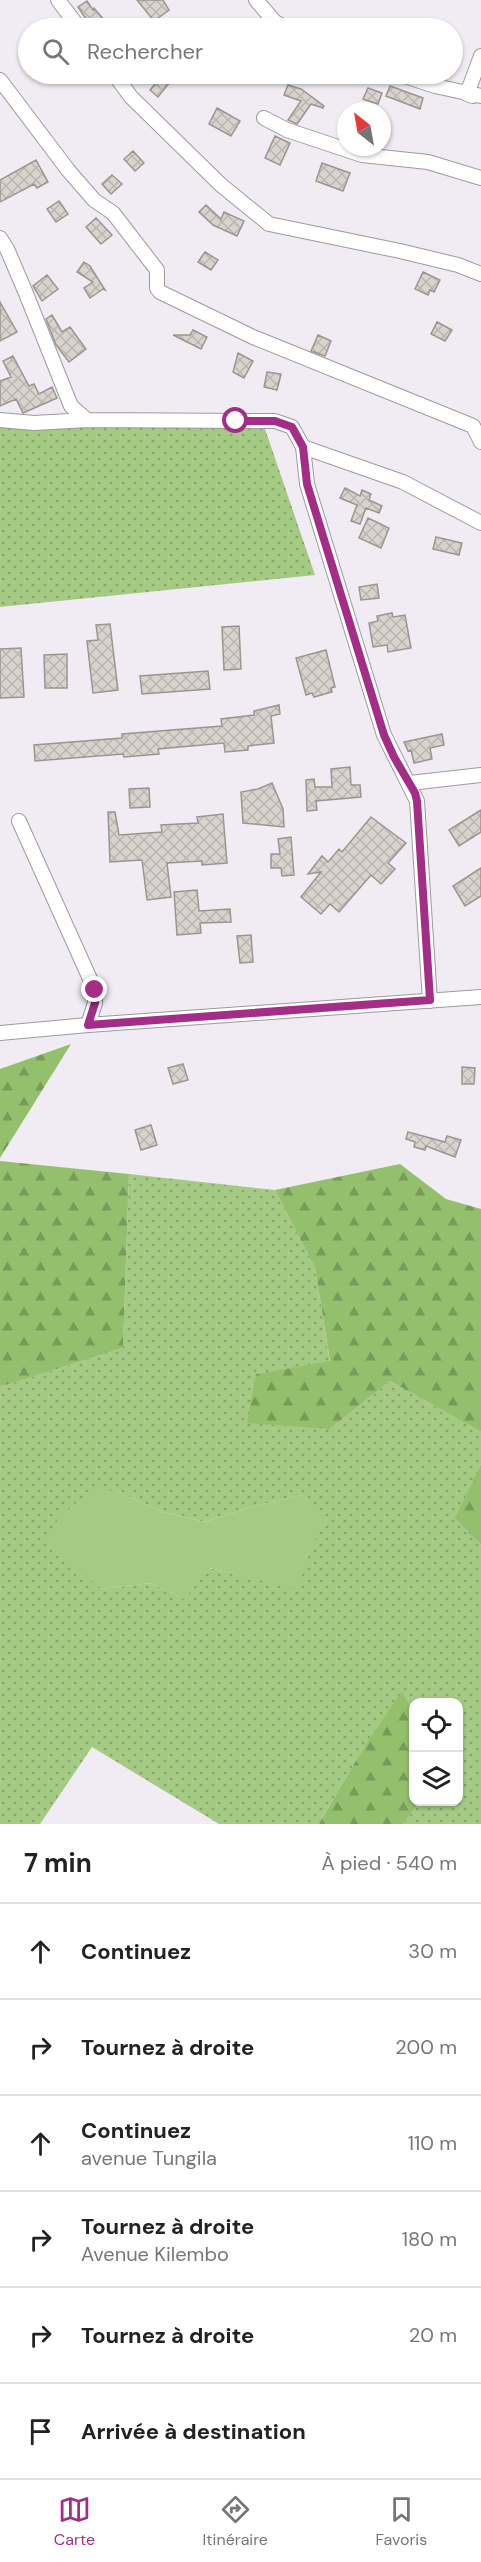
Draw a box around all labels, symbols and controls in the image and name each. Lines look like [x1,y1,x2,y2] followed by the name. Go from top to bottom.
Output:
[18,18,463,84] search box
[39,35,72,68] icon: search
[87,37,203,66] text: Rechercher
[337,102,391,156] north arrow
[222,407,248,433] route start
[81,976,107,1002] route end
[409,1698,463,1806] map controls
[409,1698,463,1752] button: locate
[409,1752,463,1806] button: layers
[24,1846,92,1880] text: 7 min
[321,1850,457,1876] text: À pied · 540 m
[24,1935,57,1968] icon: ahead
[81,1937,191,1966] text: Continuez
[408,1938,457,1964] text: 30 m
[24,2031,57,2064] icon: right
[81,2033,254,2062] text: Tournez à droite
[395,2034,457,2060] text: 200 m
[81,2116,191,2145] text: Continuez
[24,2127,57,2160] icon: ahead
[408,2130,457,2156] text: 110 m
[81,2145,217,2171] text: avenue Tungila
[81,2212,254,2241] text: Tournez à droite
[24,2223,57,2256] icon: right
[402,2226,457,2252] text: 180 m
[81,2241,229,2267] text: Avenue Kilembo
[24,2319,57,2352] icon: right
[81,2321,254,2350] text: Tournez à droite
[409,2322,457,2348] text: 20 m
[24,2415,57,2448] icon: arrive
[81,2417,306,2446] text: Arrivée à destination
[54,2493,95,2550] tab: Carte
[203,2493,268,2550] tab: Itinéraire
[375,2493,427,2550] tab: Favoris

